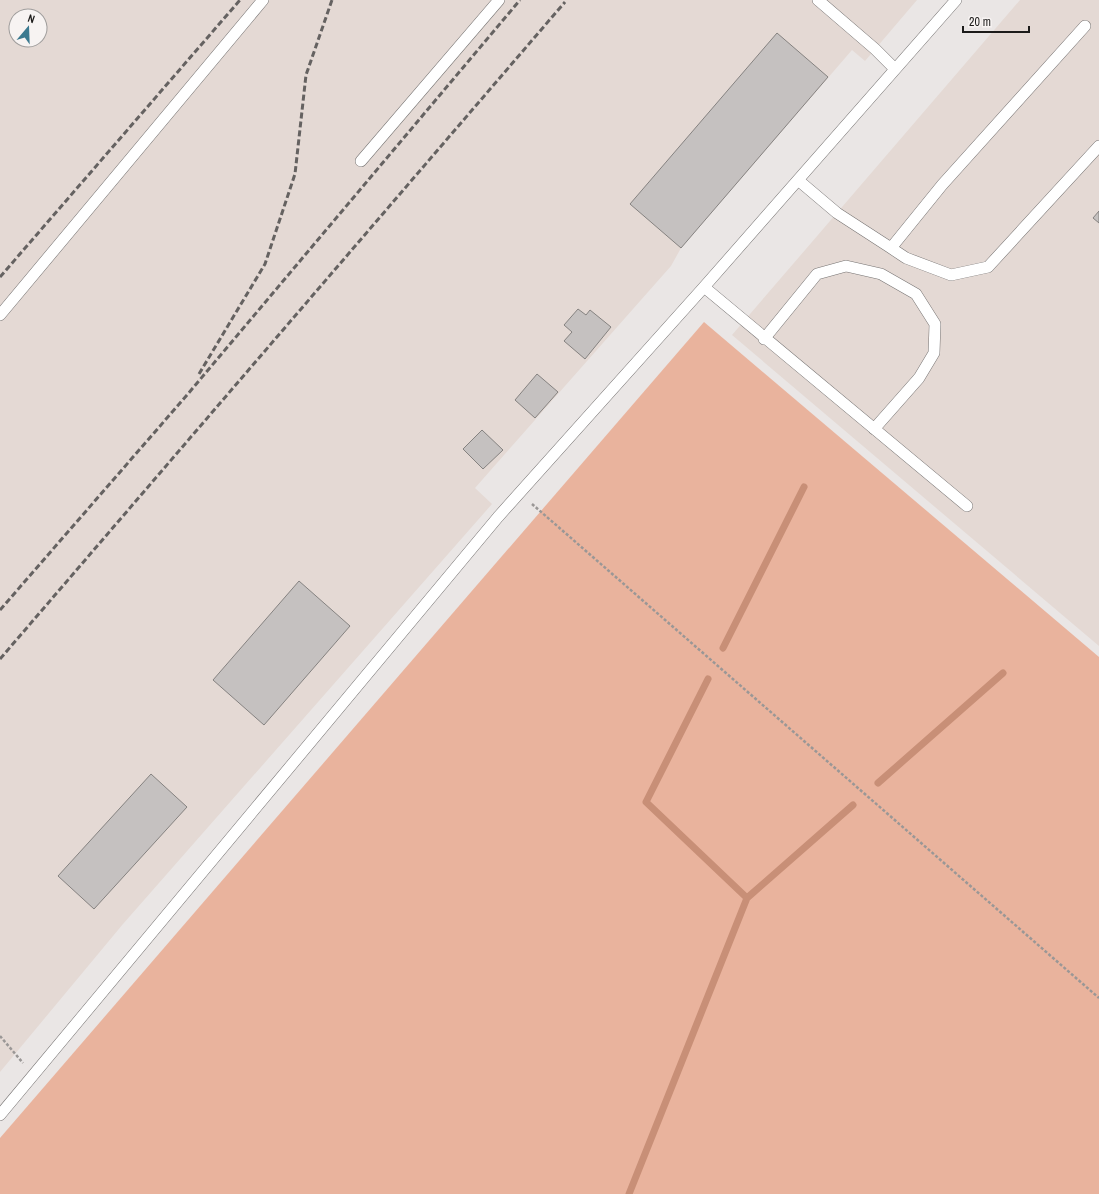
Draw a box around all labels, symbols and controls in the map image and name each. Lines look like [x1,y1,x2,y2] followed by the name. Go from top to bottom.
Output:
[8,8,48,48] north arrow
[963,8,1029,34] scale bar
[26,11,37,26] text: N
[969,14,991,30] text: 20 m

